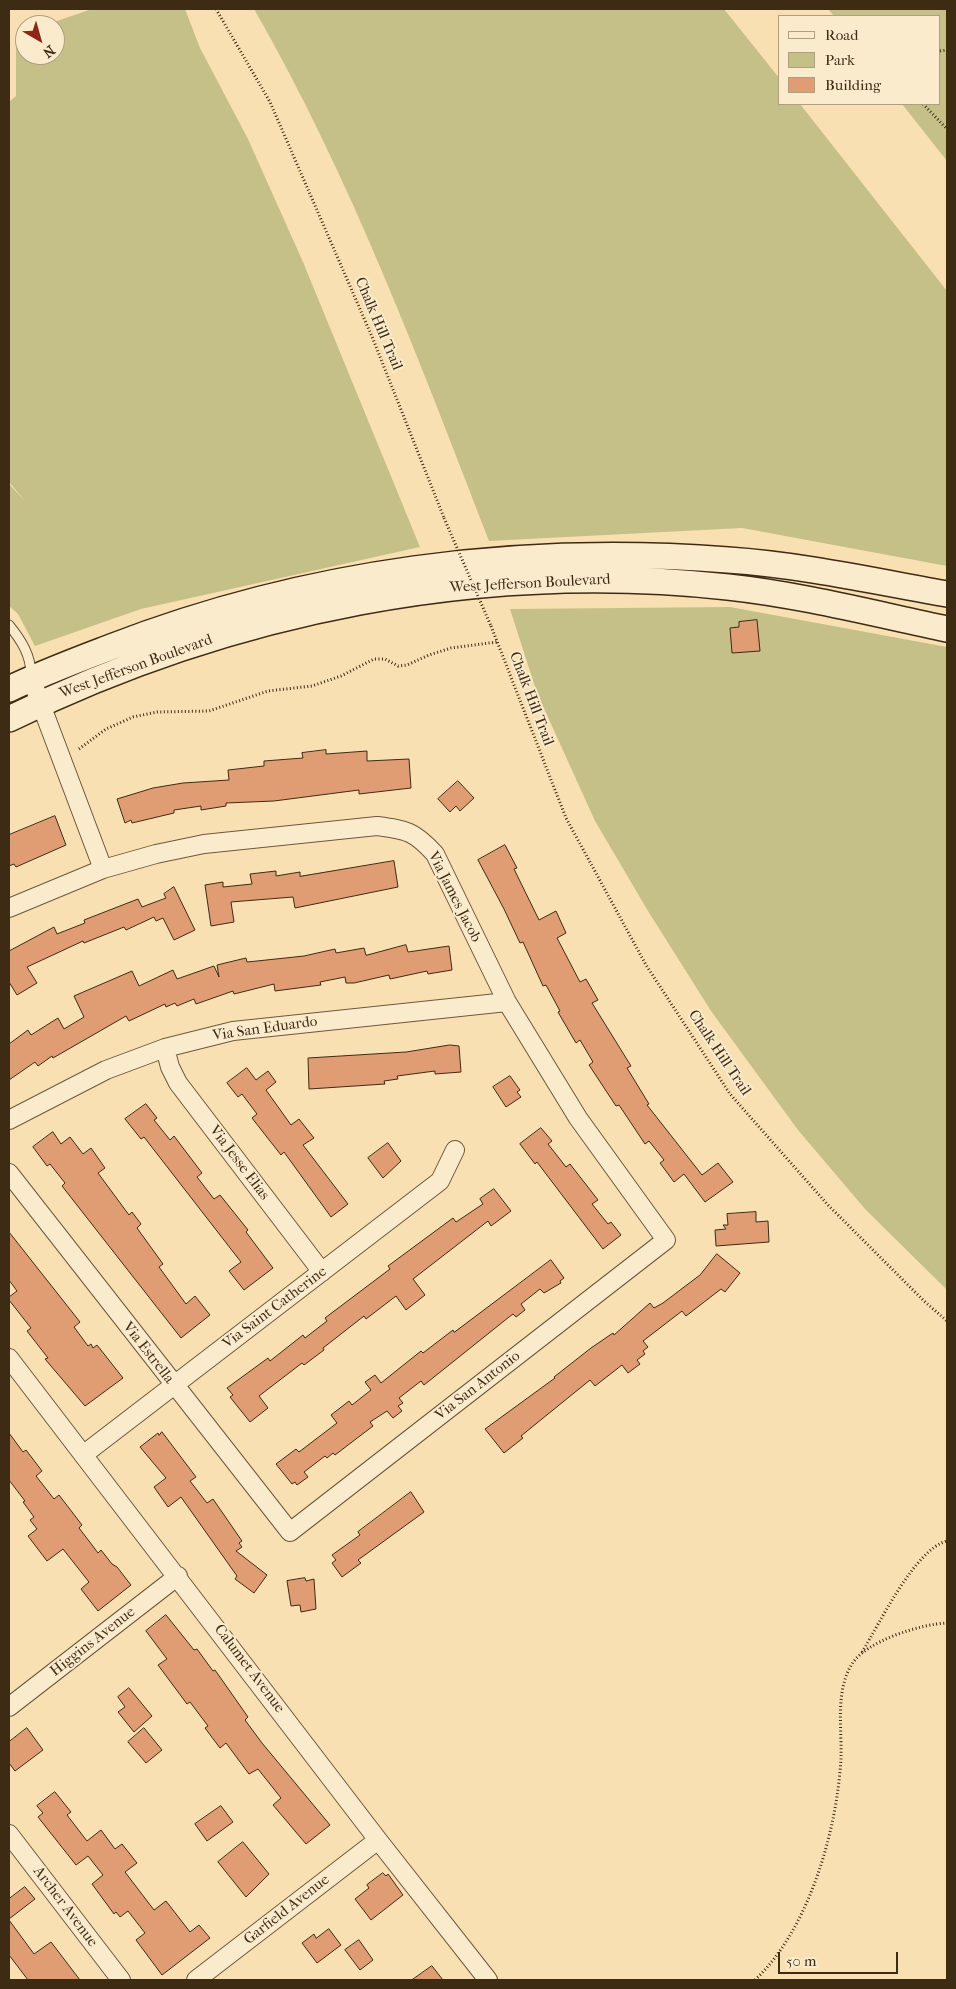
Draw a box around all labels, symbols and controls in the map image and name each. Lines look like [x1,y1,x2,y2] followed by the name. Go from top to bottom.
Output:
[15,15,65,65] north arrow
[778,15,941,105] legend
[825,26,858,44] text: Road
[40,41,58,61] text: N
[825,51,855,69] text: Park
[825,76,881,94] text: Building
[350,275,406,373] street label: Chalk Hill Trail
[449,571,611,597] street label: West Jefferson Boulevard
[57,631,215,703] street label: West Jefferson Boulevard
[505,649,557,749] street label: Chalk Hill Trail
[423,849,485,945] street label: Via James Jacob
[684,1007,754,1099] street label: Chalk Hill Trail
[211,1013,319,1045] street label: Via San Eduardo
[205,1122,273,1204] street label: Via Jesse Elias
[219,1263,331,1353] street label: Via Saint Catherine
[118,1319,178,1387] street label: Via Estrella
[432,1347,524,1425] street label: Via San Antonio
[47,1603,139,1681] street label: Higgins Avenue
[210,1621,288,1717] street label: Calumet Avenue
[29,1863,101,1951] street label: Archer Avenue
[241,1871,333,1949] street label: Garfield Avenue
[781,1942,901,1974] scale bar
[786,1952,816,1970] text: 50 m

